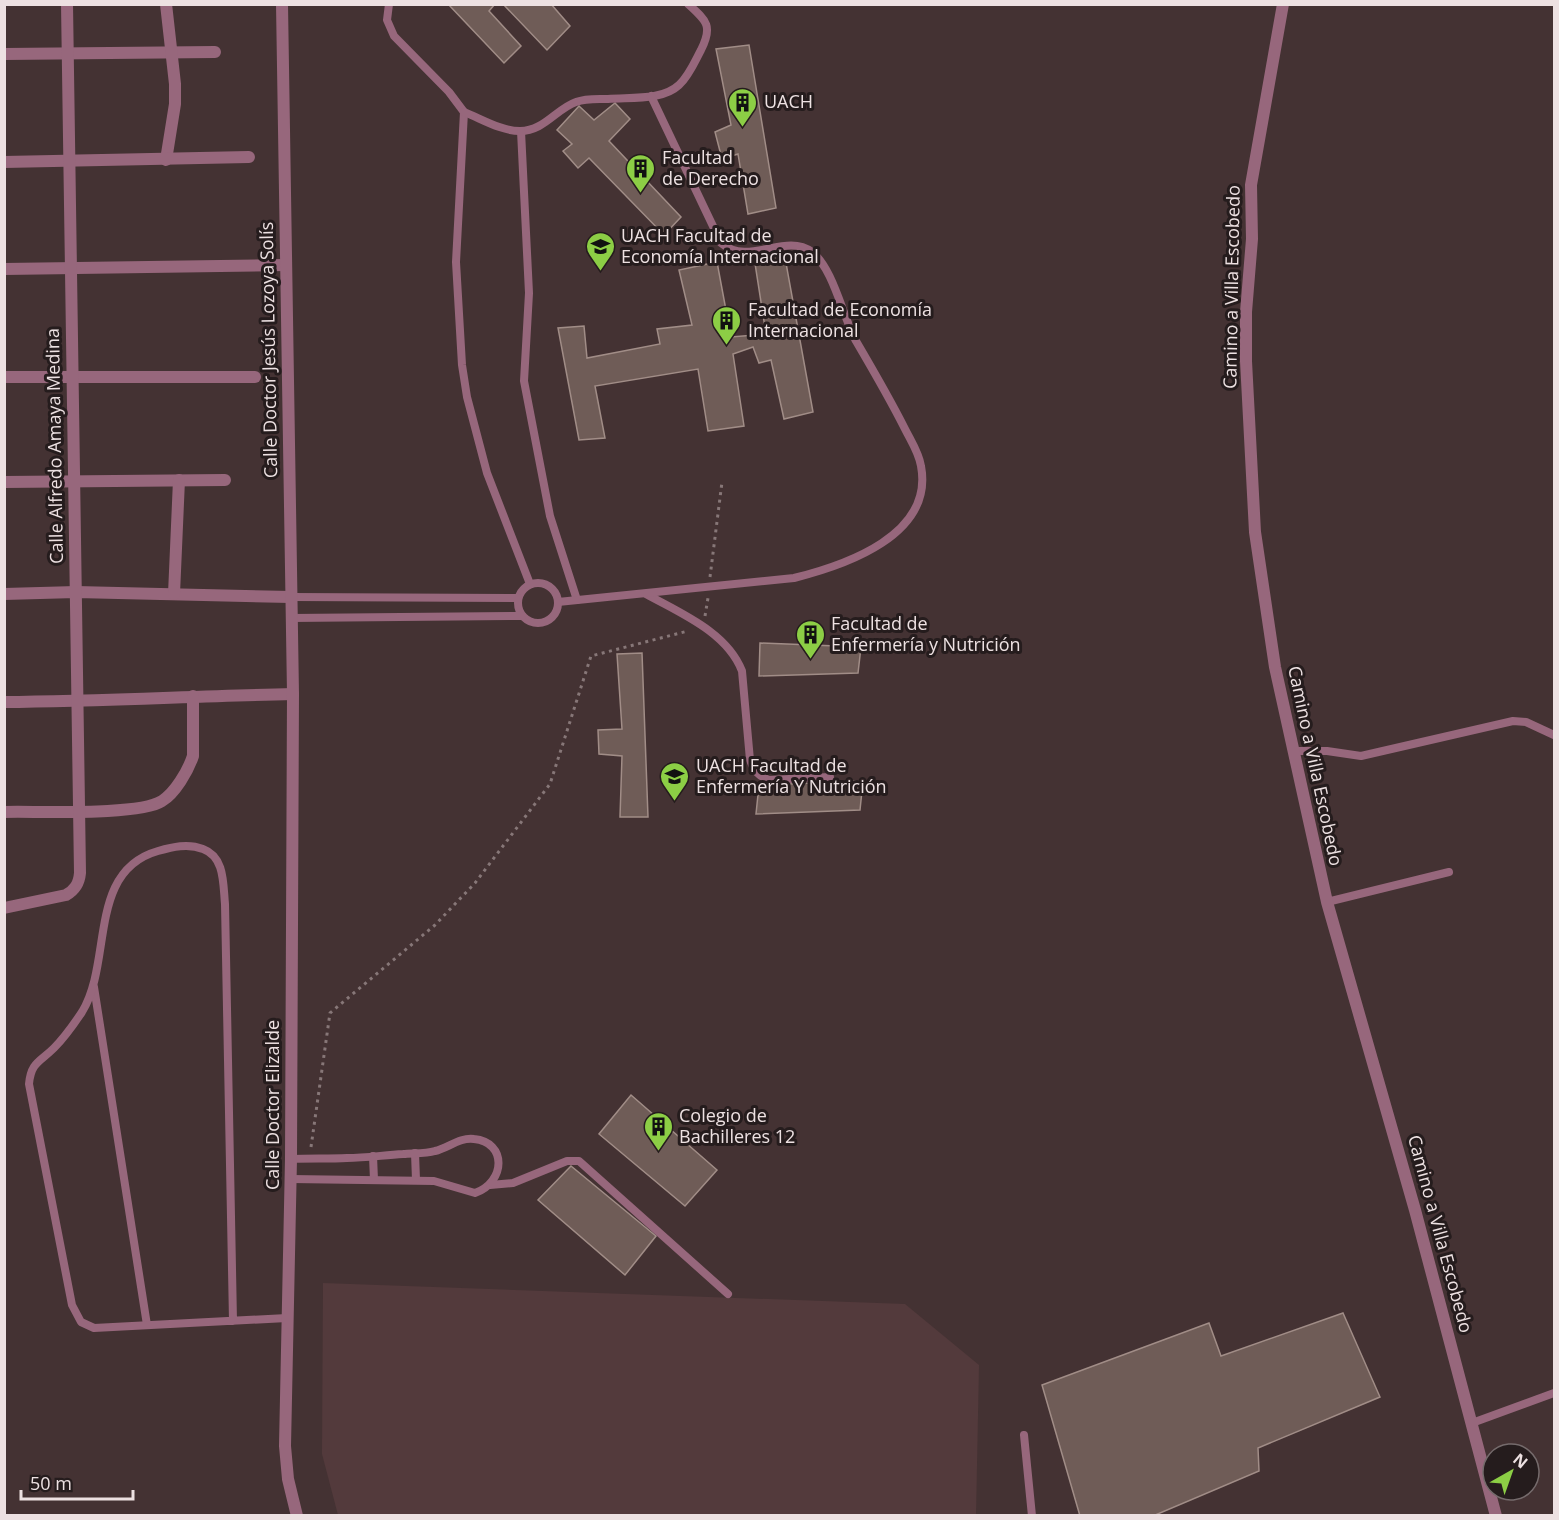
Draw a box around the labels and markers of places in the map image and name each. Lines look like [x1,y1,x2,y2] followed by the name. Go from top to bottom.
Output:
[727,86,759,128] building icon: UACH
[764,89,813,113] place label: UACH
[662,145,759,190] place label: Facultad de Derecho
[625,152,657,194] building icon: Facultad de Derecho
[621,223,819,268] place label: UACH Facultad de Economía Internacional
[584,230,616,272] school or university icon: UACH Facultad de Economía Internacional
[748,297,932,342] place label: Facultad de Economía Internacional
[711,304,743,346] building icon: Facultad de Economía Internacional
[831,611,1021,656] place label: Facultad de Enfermería y Nutrición
[794,618,826,660] building icon: Facultad de Enfermería y Nutrición
[696,753,887,798] place label: UACH Facultad de Enfermería Y Nutrición
[659,760,691,802] school or university icon: UACH Facultad de Enfermería Y Nutrición
[679,1103,795,1148] place label: Colegio de Bachilleres 12
[642,1110,674,1152] building icon: Colegio de Bachilleres 12

